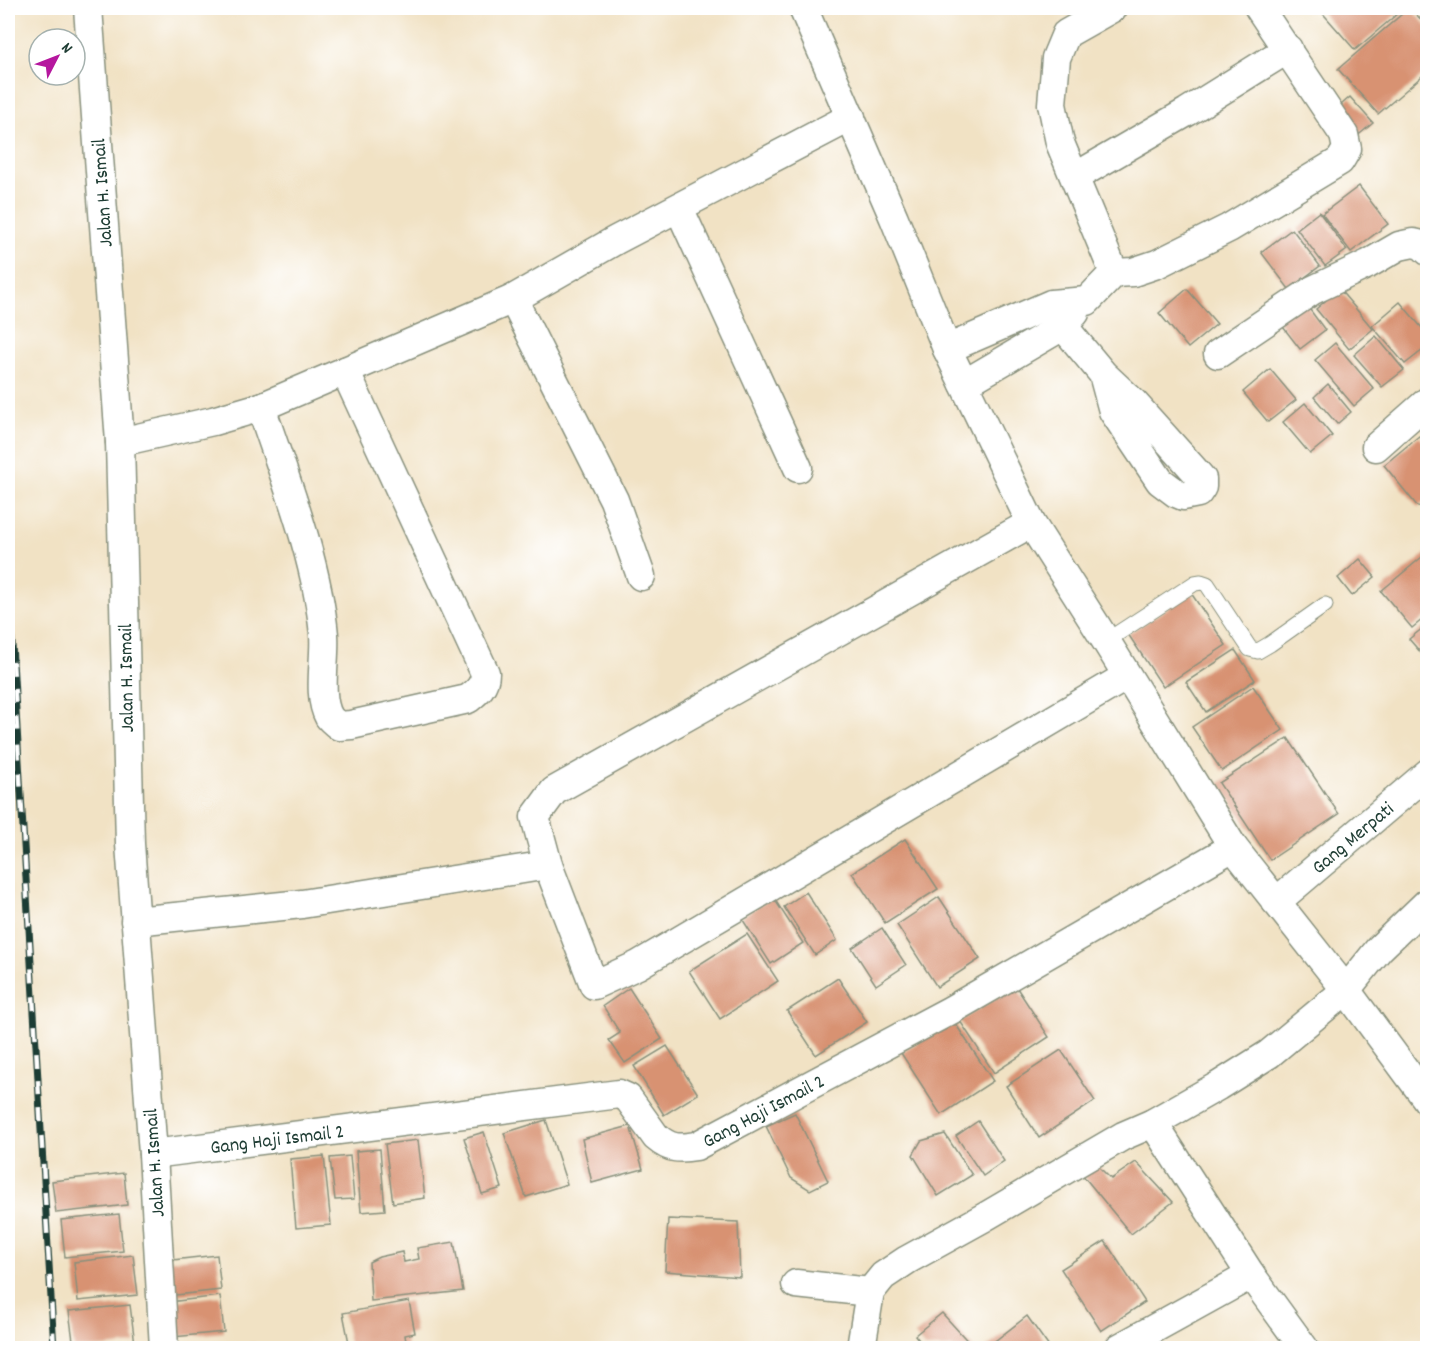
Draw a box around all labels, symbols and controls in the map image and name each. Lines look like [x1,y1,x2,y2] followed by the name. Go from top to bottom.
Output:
[27,27,87,87] north arrow
[55,38,78,59] text: N
[86,137,122,248] street label: Jalan H. Ismail
[113,623,143,733] street label: Jalan H. Ismail
[1307,796,1401,882] street label: Gang Merpati
[698,1069,830,1157] street label: Gang Haji Ismail 2
[138,1107,174,1218] street label: Jalan H. Ismail
[209,1119,346,1163] street label: Gang Haji Ismail 2

